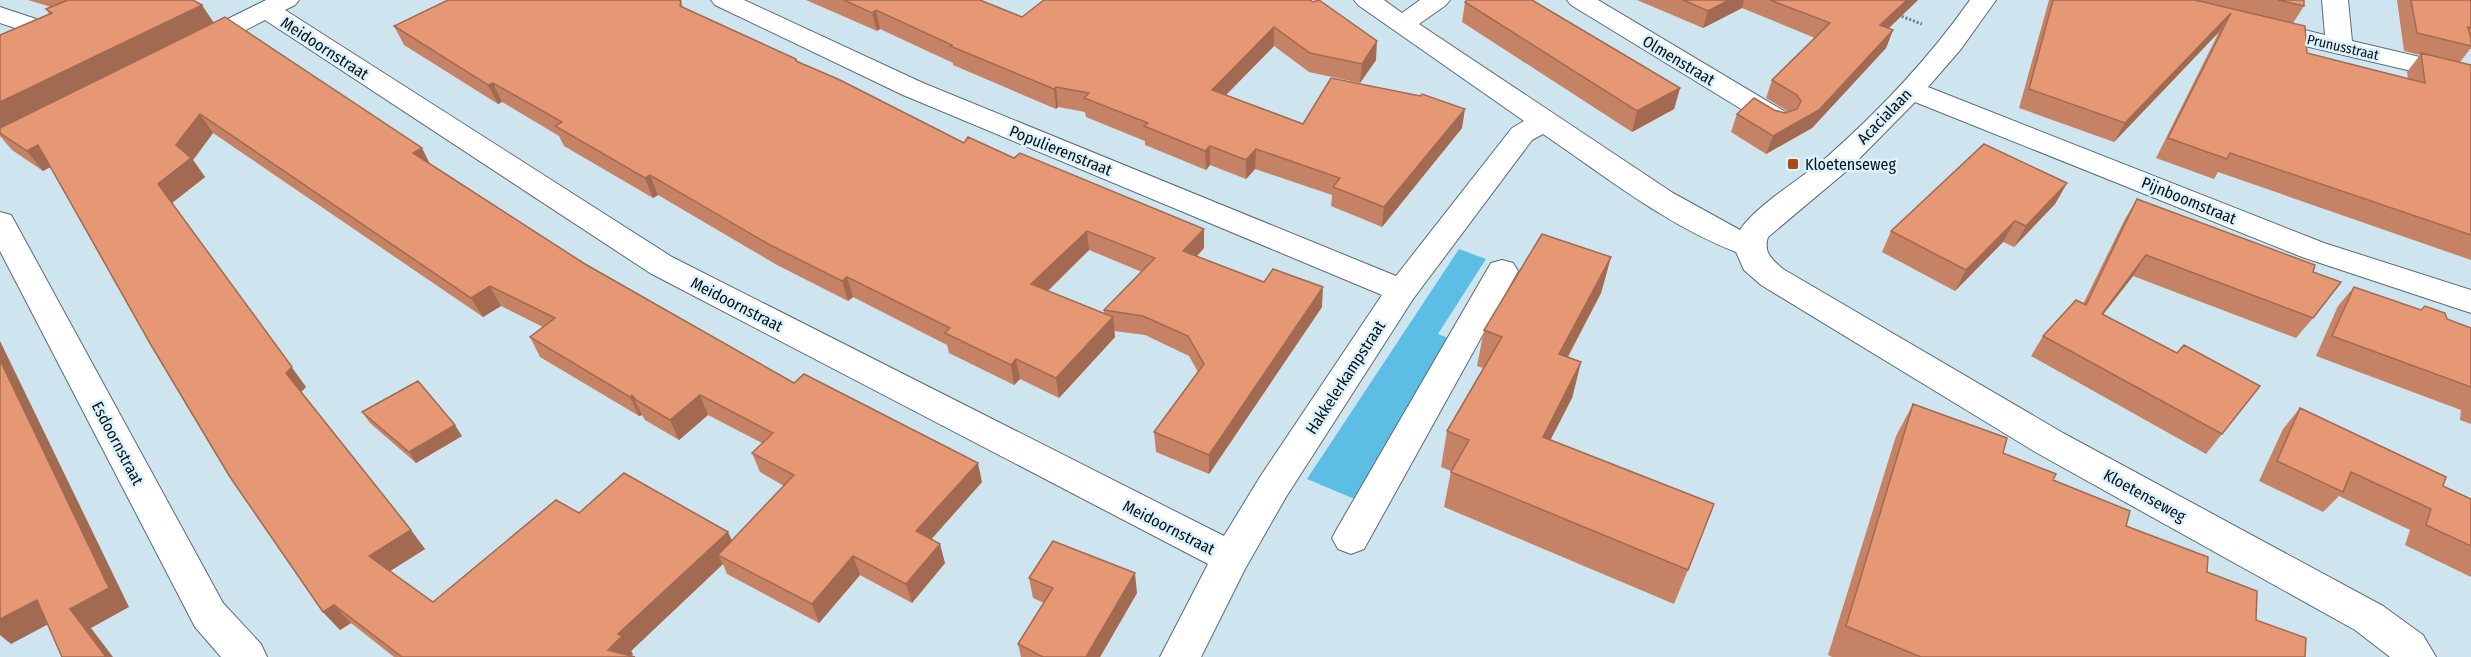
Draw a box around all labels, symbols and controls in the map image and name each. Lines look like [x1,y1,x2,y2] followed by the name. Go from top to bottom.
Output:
[277,13,373,84] street label: Meidoornstraat
[1639,31,1719,90] street label: Olmenstraat
[2305,31,2381,64] street label: Prunusstraat
[1853,85,1915,148] street label: Acacialaan
[1007,121,1116,180] street label: Populierenstraat
[1805,155,1896,174] place label: Kloetenseweg
[1786,157,1800,171] marker: Kloetenseweg
[2139,173,2240,228] street label: Pijnboomstraat
[688,273,787,336] street label: Meidoornstraat
[1302,316,1390,438] street label: Hakkelerkampstraat
[88,398,148,489] street label: Esdoornstraat
[2100,465,2190,526] street label: Kloetenseweg
[1120,496,1219,559] street label: Meidoornstraat

